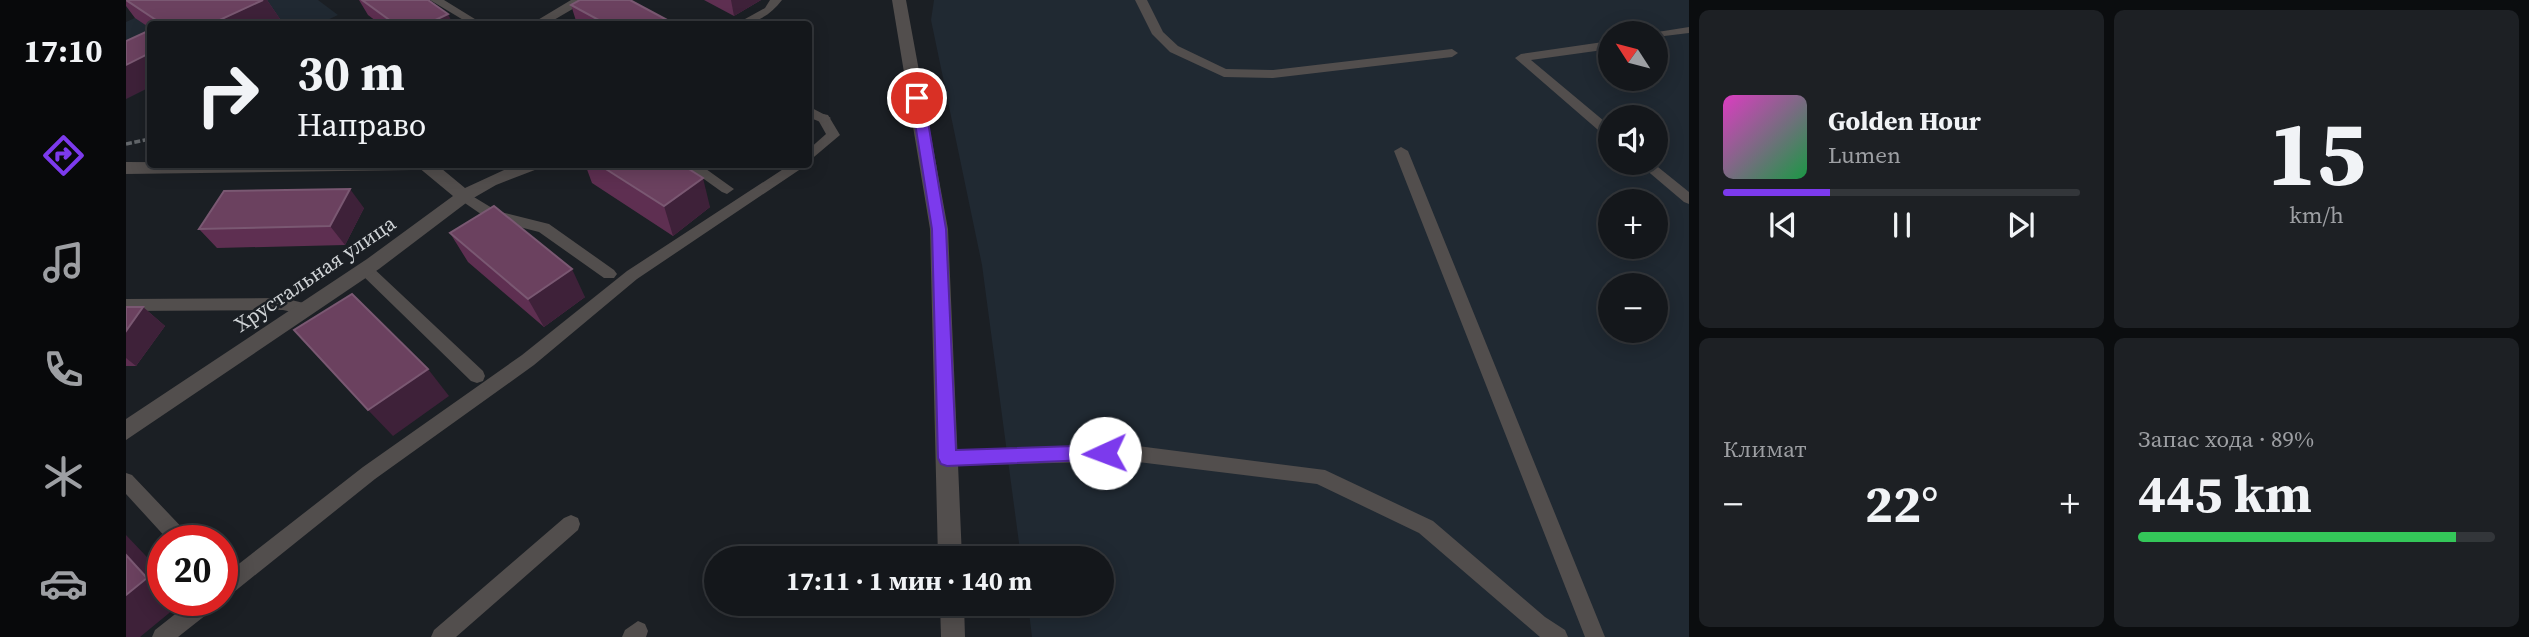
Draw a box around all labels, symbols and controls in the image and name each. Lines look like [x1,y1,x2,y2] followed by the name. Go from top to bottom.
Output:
[1598,21,1668,91] north arrow
[1598,21,1668,343] map controls
[24,29,102,73] text: 17:10
[297,39,405,106] text: 30 m
[182,49,273,140] icon: right
[887,68,947,128] pin
[898,79,936,117] icon: arrive
[2267,91,2366,215] text: 15
[297,103,426,147] text: Направо
[1828,103,1981,139] text: Golden Hour
[1598,105,1668,175] button: sound
[39,131,88,180] icon: directions
[1828,139,1901,171] text: Lumen
[1598,189,1668,259] button: +
[2289,199,2344,231] text: km/h
[1764,206,1802,244] icon: previous
[1883,206,1921,244] icon: pause
[2002,206,2040,244] icon: next
[228,208,402,339] street label: Хрустальная улица
[39,238,88,287] icon: music
[1598,273,1668,343] button: −
[39,345,88,394] icon: phone
[1068,416,1142,490] position arrow
[2138,423,2314,455] text: Запас хода · 89%
[1723,433,1807,465] text: Климат
[39,452,88,501] icon: climate
[2138,458,2312,529] text: 445 km
[1865,468,1938,539] text: 22°
[1723,478,1743,530] text: −
[2060,478,2080,530] text: +
[147,525,238,616] speed limit sign: 20
[39,559,88,608] icon: car
[786,563,1032,599] text: 17:11 · 1 мин · 140 m

